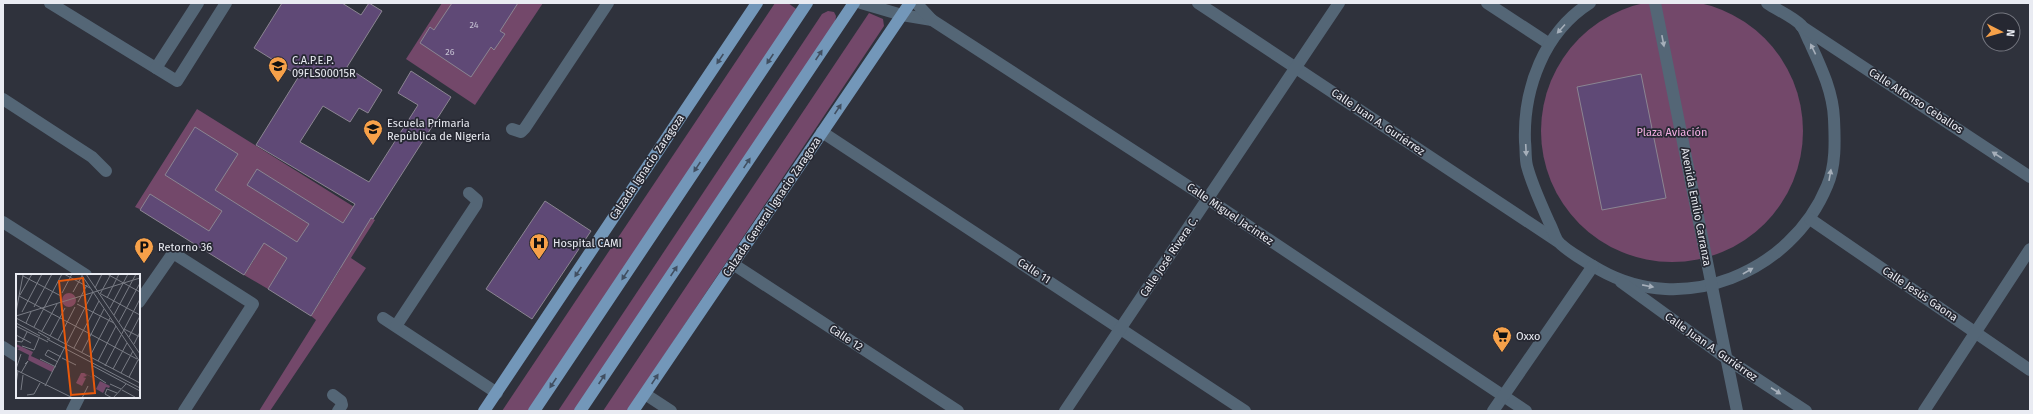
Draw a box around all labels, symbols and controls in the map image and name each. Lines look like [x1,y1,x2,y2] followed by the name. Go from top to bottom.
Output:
[1981,12,2021,52] north arrow
[469,20,479,30] house number: 24
[1557,24,1566,33] one-way arrow
[2004,29,2017,37] text: N
[1660,35,1666,47] one-way arrow
[1809,44,1816,55] one-way arrow
[445,47,455,57] house number: 26
[815,49,823,60] one-way arrow
[766,53,773,64] one-way arrow
[292,54,356,80] place label: C.A.P.E.P. 09FLS00015R
[716,54,724,64] one-way arrow
[267,55,289,83] school or university icon: C.A.P.E.P. 09FLS00015R
[1866,66,1966,136] street label: Calle Alfonso Ceballos
[1329,86,1427,158] street label: Calle Juan A. Guriérrez
[834,104,842,114] one-way arrow
[607,112,687,222] street label: Calzada Ignacio Zaragoza
[387,117,490,143] place label: Escuela Primaria Repùblica de Nigeria
[362,118,384,146] school or university icon: Escuela Primaria Repùblica de Nigeria
[1636,126,1708,139] park label: Plaza Aviación
[720,135,824,279] street label: Calzada General Ignacio Zaragoza
[1522,144,1529,156] one-way arrow
[1678,147,1714,267] street label: Avenida Emilio Carranza
[1992,152,2003,159] one-way arrow
[743,157,751,168] one-way arrow
[693,162,701,172] one-way arrow
[1827,169,1833,181] one-way arrow
[1184,180,1276,248] street label: Calle Miguel Jacintez
[1137,214,1201,299] street label: Calle José Rivera C.
[528,232,550,260] hospital icon: Hospital CAMI
[133,236,155,264] parking icon: Retorno 36
[553,237,622,250] place label: Hospital CAMI
[158,241,212,254] place label: Retorno 36
[1015,256,1053,286] street label: Calle 11
[1880,264,1960,324] street label: Calle Jesús Gaona
[671,265,678,276] one-way arrow
[574,266,582,277] one-way arrow
[1742,268,1754,275] one-way arrow
[621,270,629,280] one-way arrow
[16,274,140,398] inset map
[1642,283,1654,289] one-way arrow
[1662,310,1760,384] street label: Calle Juan A. Guriérrez
[827,322,865,354] street label: Calle 12
[1491,325,1513,353] supermarket icon: Oxxo
[1516,330,1541,343] place label: Oxxo
[598,373,606,384] one-way arrow
[651,374,659,384] one-way arrow
[549,378,557,388] one-way arrow
[1771,387,1781,395] one-way arrow

